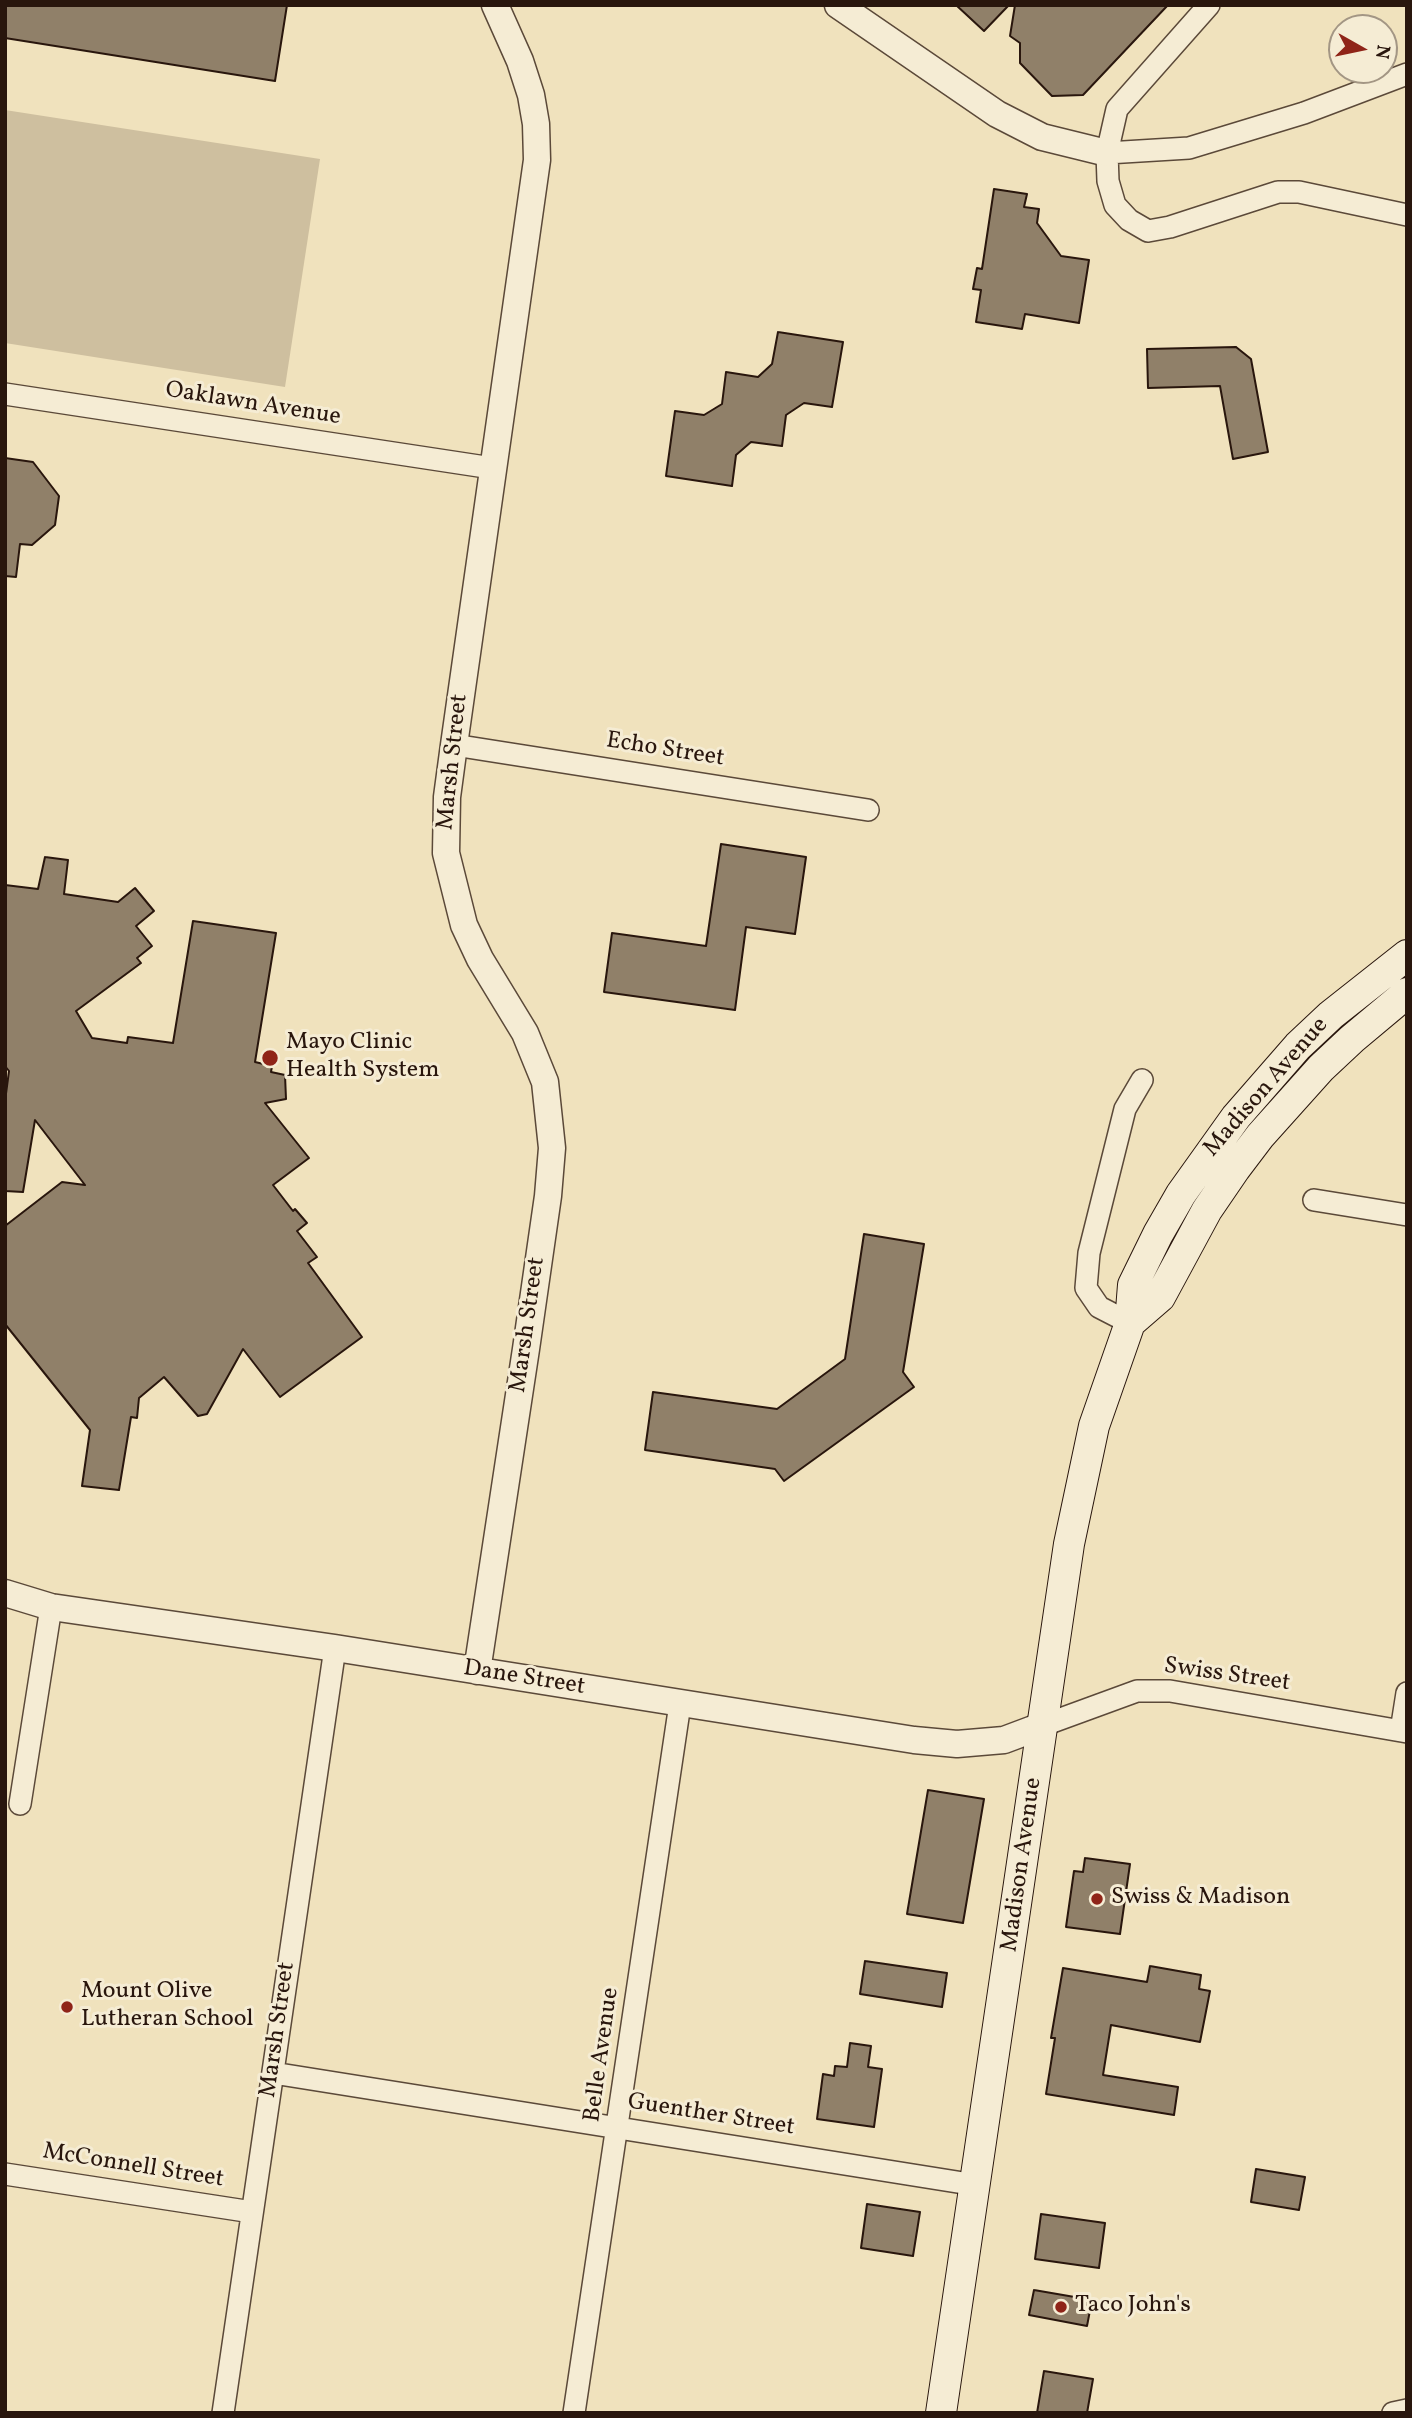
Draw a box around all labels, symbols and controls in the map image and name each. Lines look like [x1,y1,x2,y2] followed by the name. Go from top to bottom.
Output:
[1328,14,1398,84] north arrow
[1368,43,1396,61] text: N
[163,377,343,433] street label: Oaklawn Avenue
[433,693,475,831] street label: Marsh Street
[604,727,726,775] street label: Echo Street
[1198,1012,1336,1164] street label: Madison Avenue
[286,1030,439,1086] place label: Mayo Clinic Health System
[260,1048,280,1068] marker: Mayo Clinic Health System
[505,1255,553,1395] street label: Marsh Street
[1162,1653,1292,1699] street label: Swiss Street
[461,1655,587,1703] street label: Dane Street
[997,1776,1049,1954] street label: Madison Avenue
[1111,1885,1290,1913] place label: Swiss & Madison
[1089,1891,1105,1907] marker: Swiss & Madison
[255,1960,303,2100] street label: Marsh Street
[81,1979,253,2035] place label: Mount Olive Lutheran School
[579,1986,627,2124] street label: Belle Avenue
[59,1999,75,2015] marker: Mount Olive Lutheran School
[625,2089,797,2143] street label: Guenther Street
[40,2138,226,2196] street label: McConnell Street
[1075,2293,1191,2321] place label: Taco John's
[1053,2299,1069,2315] marker: Taco John's

